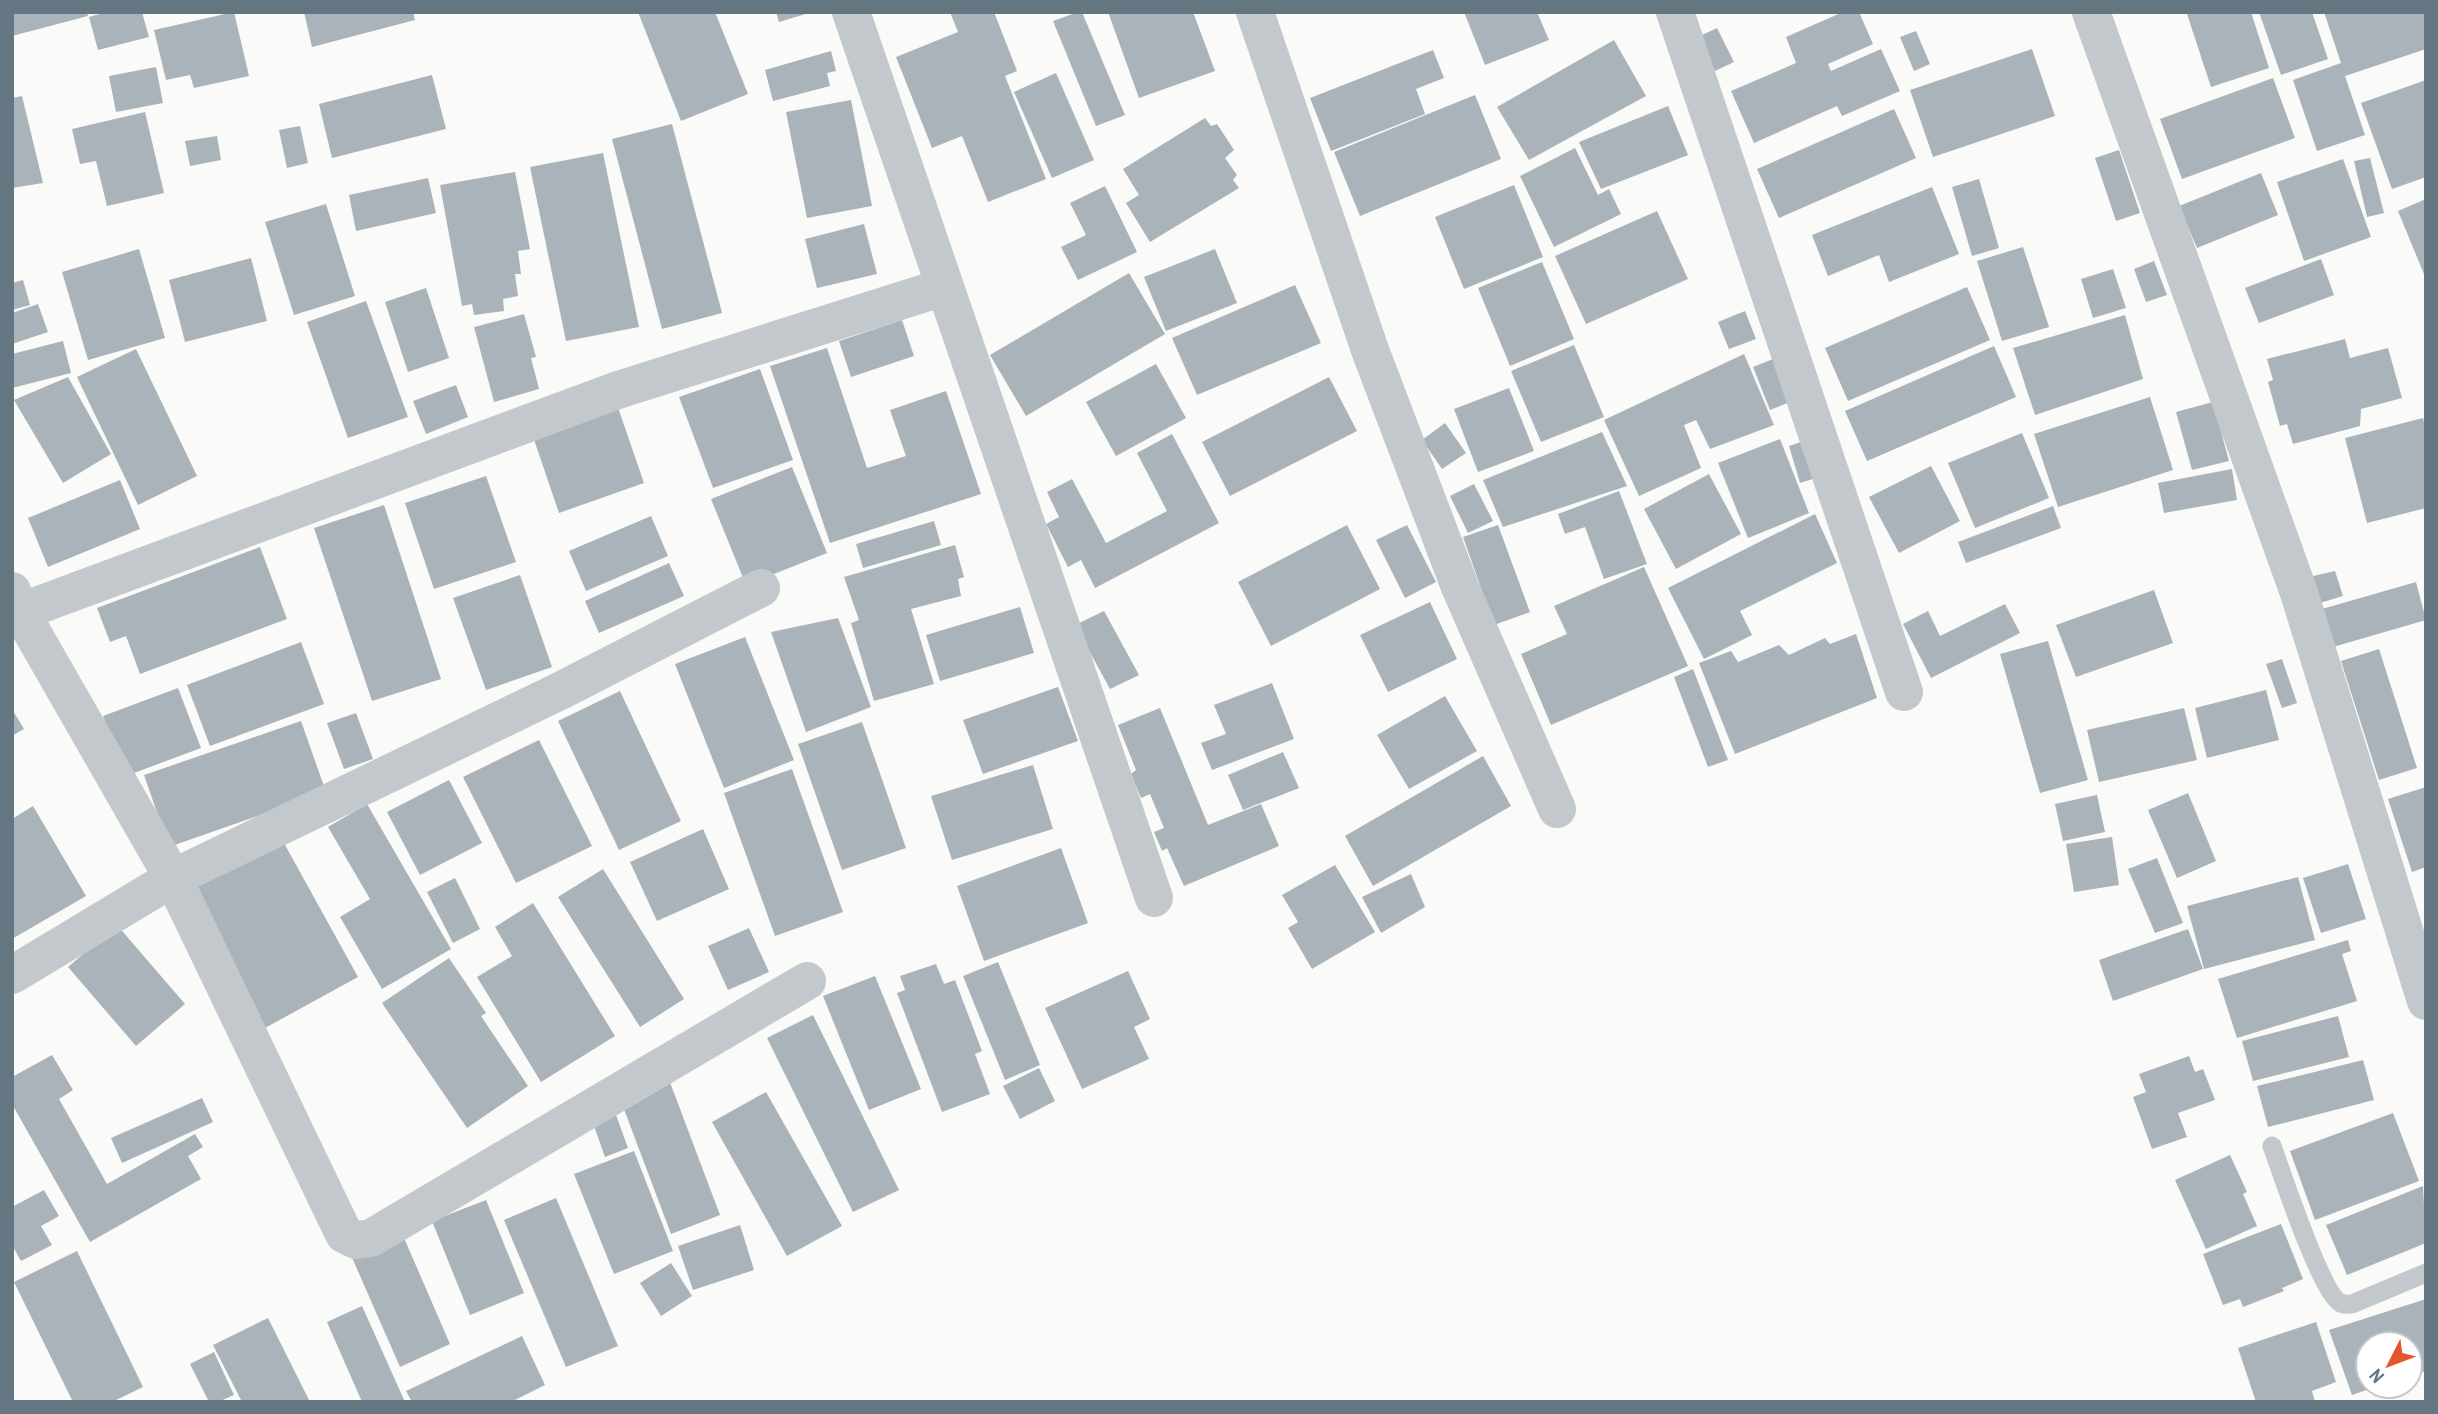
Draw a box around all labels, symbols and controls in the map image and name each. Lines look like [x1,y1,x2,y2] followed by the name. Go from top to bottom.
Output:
[2354,1330,2424,1400] north arrow
[2363,1363,2390,1389] text: N

